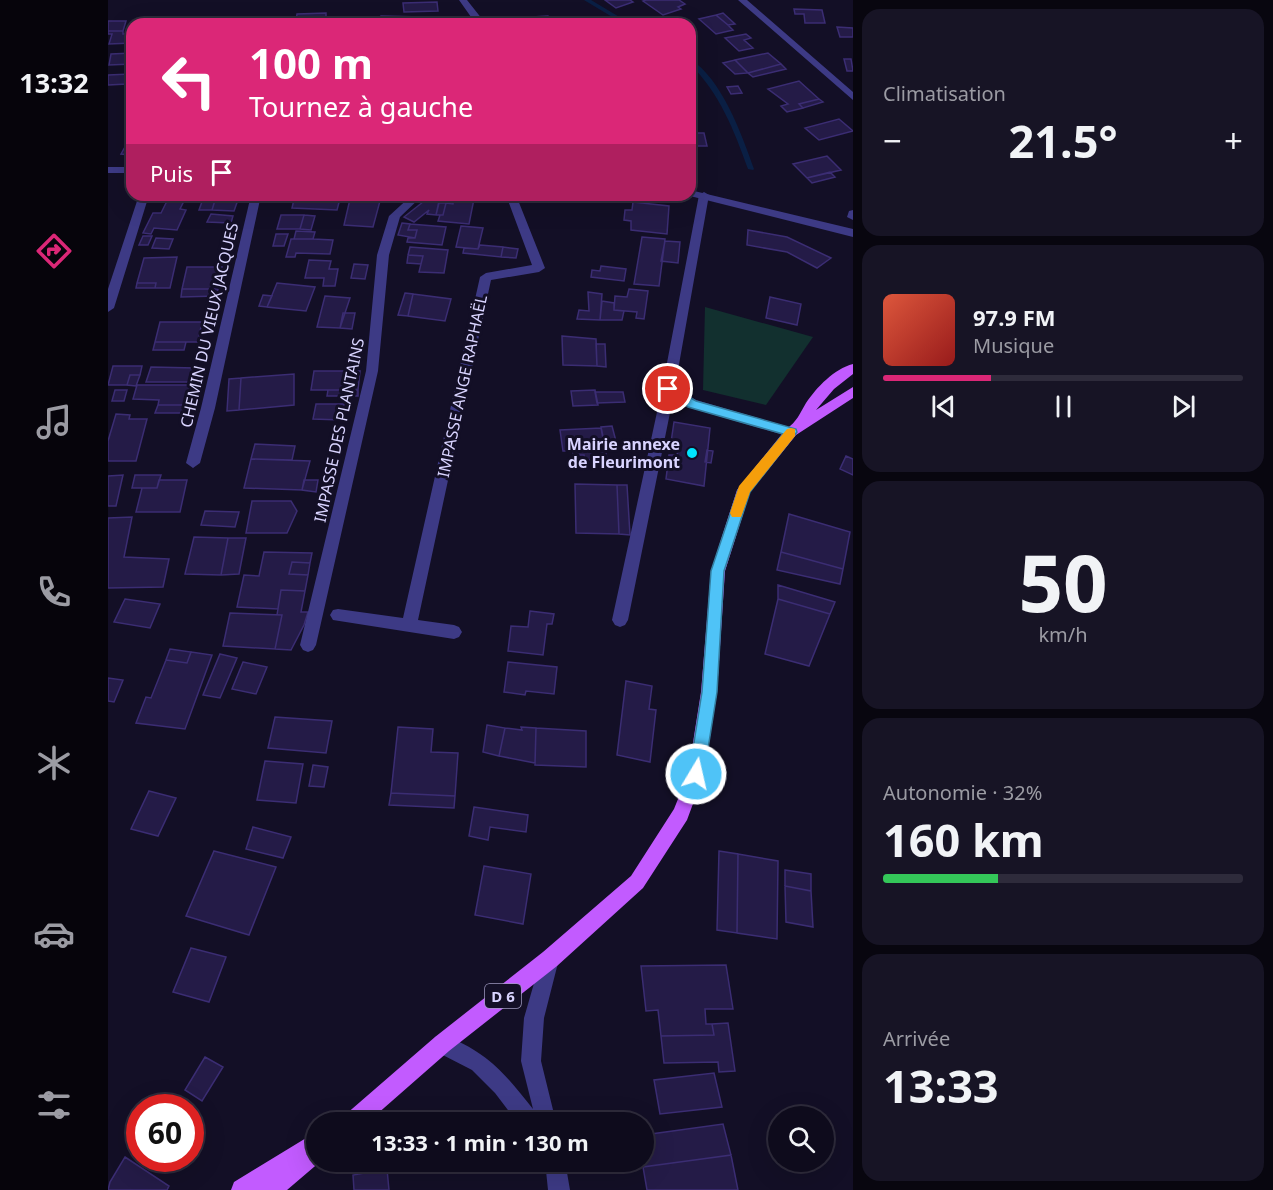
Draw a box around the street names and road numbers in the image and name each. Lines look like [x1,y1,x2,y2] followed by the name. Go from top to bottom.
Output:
[175,220,243,430] street label: CHEMIN DU VIEUX JACQUES
[432,293,492,479] street label: IMPASSE ANGE RAPHAËL
[309,336,369,524] street label: IMPASSE DES PLANTAINS
[485,984,521,1008] road number: D 6

